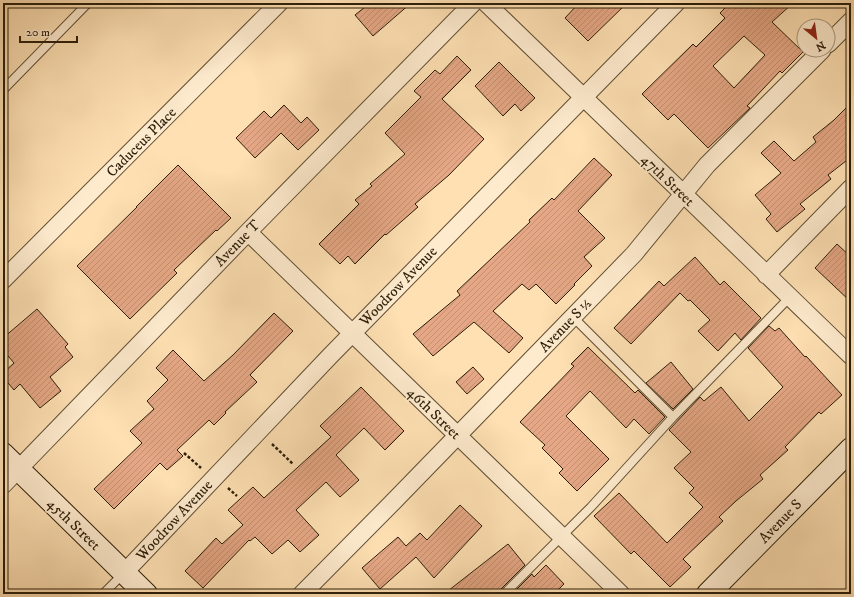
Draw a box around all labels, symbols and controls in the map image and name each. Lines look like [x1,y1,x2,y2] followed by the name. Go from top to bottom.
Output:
[20,18,77,44] scale bar
[796,18,836,58] north arrow
[26,25,50,40] text: 20 m
[813,38,828,54] text: N
[102,103,180,181] street label: Caduceus Place
[637,150,699,211] street label: 47th Street
[210,215,265,271] street label: Avenue T
[355,242,441,331] street label: Woodrow Avenue
[535,294,596,356] street label: Avenue S ½
[403,383,465,444] street label: 46th Street
[131,476,217,566] street label: Woodrow Avenue
[43,494,105,555] street label: 45th Street
[755,495,806,547] street label: Avenue S

